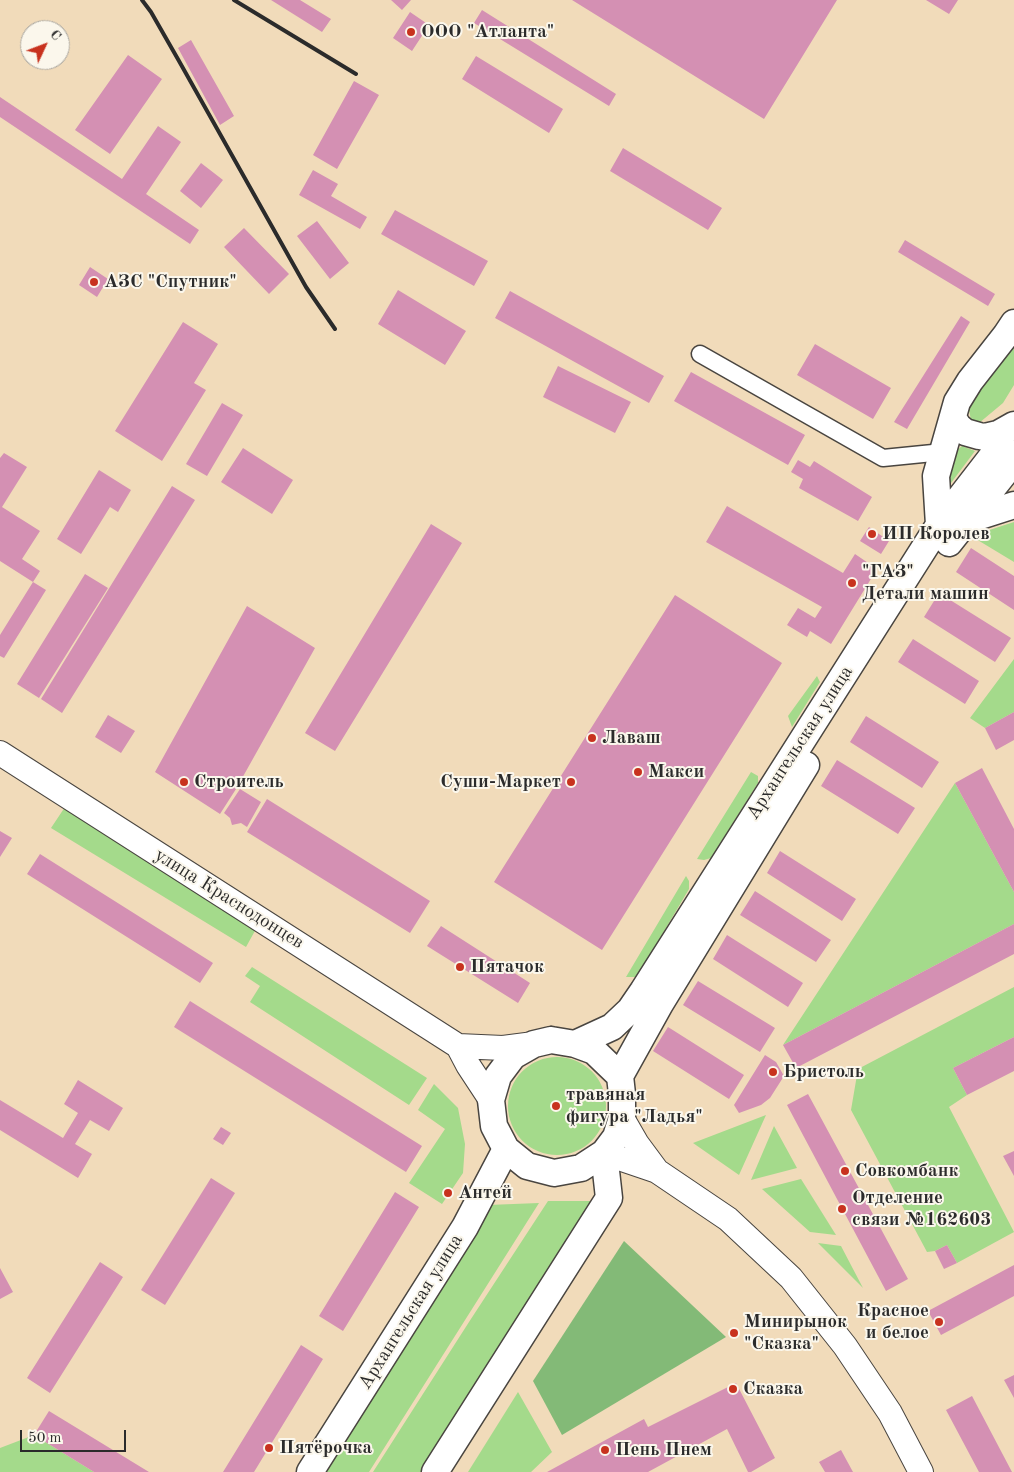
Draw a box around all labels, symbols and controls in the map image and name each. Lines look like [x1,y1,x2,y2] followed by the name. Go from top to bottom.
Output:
[20,20,70,70] north arrow
[421,21,554,43] place label: ООО "Атланта"
[405,26,417,38] marker: ООО "Атланта"
[47,27,64,44] text: С
[104,271,237,293] place label: АЗС "Спутник"
[88,276,100,288] marker: АЗС "Спутник"
[882,523,990,545] place label: ИП Королев
[866,528,878,540] marker: ИП Королев
[862,561,989,605] place label: "ГАЗ" Детали машин
[846,577,858,589] marker: "ГАЗ" Детали машин
[742,662,858,824] street label: Архангельская улица
[602,727,661,749] place label: Лаваш
[586,732,598,744] marker: Лаваш
[648,761,704,783] place label: Макси
[632,766,644,778] marker: Макси
[194,771,284,793] place label: Строитель
[440,771,561,793] place label: Суши-Маркет
[178,776,190,788] marker: Строитель
[565,776,577,788] marker: Суши-Маркет
[150,844,308,954] street label: улица Краснодонцев
[470,956,544,978] place label: Пятачок
[454,961,466,973] marker: Пятачок
[783,1061,864,1083] place label: Бристоль
[767,1066,779,1078] marker: Бристоль
[566,1084,703,1128] place label: травяная фигура "Ладья"
[550,1100,562,1112] marker: травяная фигура "Ладья"
[855,1160,958,1182] place label: Совкомбанк
[839,1165,851,1177] marker: Совкомбанк
[458,1182,512,1204] place label: Антей
[442,1187,454,1199] marker: Антей
[852,1187,991,1231] place label: Отделение связи №162603
[836,1203,848,1215] marker: Отделение связи №162603
[354,1230,468,1394] street label: Архангельская улица
[857,1300,929,1344] place label: Красное и белое
[744,1311,847,1355] place label: Минирынок "Сказка"
[933,1316,945,1328] marker: Красное и белое
[728,1327,740,1339] marker: Минирынок "Сказка"
[743,1378,803,1400] place label: Сказка
[727,1383,739,1395] marker: Сказка
[22,1420,129,1452] scale bar
[28,1431,62,1446] text: 50 m
[279,1437,372,1459] place label: Пятёрочка
[615,1439,712,1461] place label: Пень Пнем
[263,1442,275,1454] marker: Пятёрочка
[599,1444,611,1456] marker: Пень Пнем

